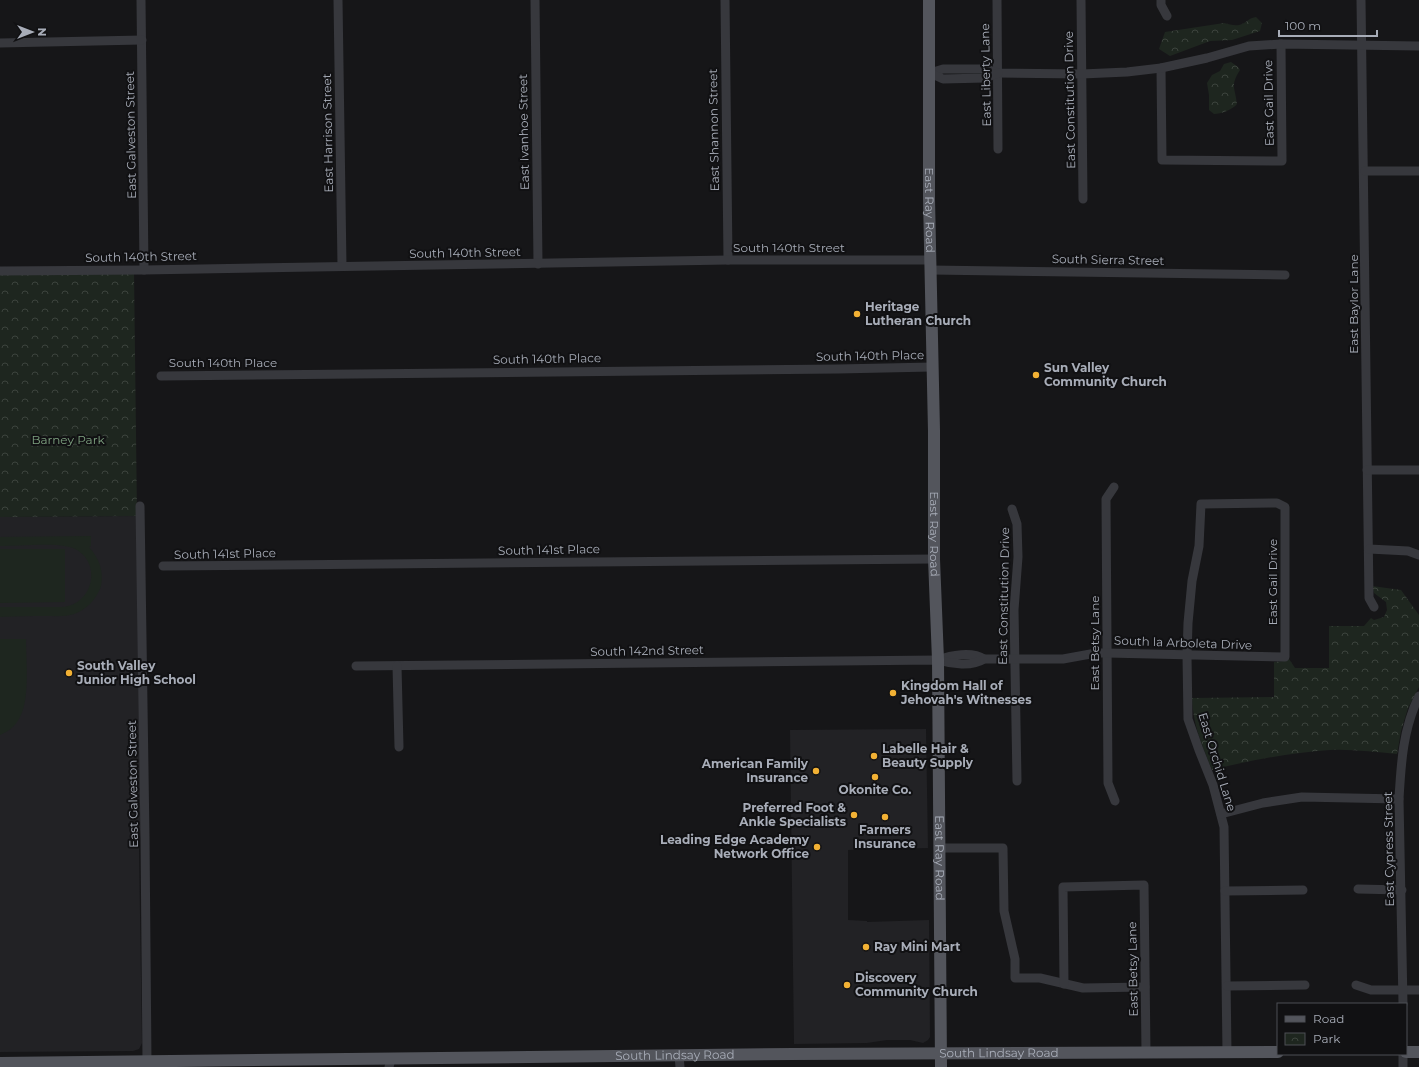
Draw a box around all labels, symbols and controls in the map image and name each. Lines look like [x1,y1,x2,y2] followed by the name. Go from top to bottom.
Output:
[12,12,52,52] north arrow
[1279,12,1377,38] scale bar
[1285,18,1321,33] text: 100 m
[977,23,994,127] street label: East Liberty Lane
[35,28,49,36] text: N
[1061,31,1078,169] street label: East Constitution Drive
[1260,60,1277,146] street label: East Gail Drive
[705,68,722,192] street label: East Shannon Street
[122,71,139,199] street label: East Galveston Street
[319,73,336,193] street label: East Harrison Street
[515,74,532,190] street label: East Ivanhoe Street
[922,167,938,253] street label: East Ray Road
[733,240,845,255] street label: South 140th Street
[409,244,521,261] street label: South 140th Street
[85,248,197,265] street label: South 140th Street
[1052,251,1165,268] street label: South Sierra Street
[1346,254,1361,354] street label: East Baylor Lane
[865,299,971,328] place label: Heritage Lutheran Church
[852,309,862,319] marker: Heritage Lutheran Church
[816,347,924,364] street label: South 140th Place
[493,350,601,367] street label: South 140th Place
[169,355,277,370] street label: South 140th Place
[1044,360,1167,389] place label: Sun Valley Community Church
[1031,370,1041,380] marker: Sun Valley Community Church
[31,432,105,447] park label: Barney Park
[927,491,943,577] street label: East Ray Road
[995,527,1012,665] street label: East Constitution Drive
[1265,539,1280,625] street label: East Gail Drive
[498,541,600,558] street label: South 141st Place
[174,545,276,562] street label: South 141st Place
[1087,595,1102,691] street label: East Betsy Lane
[1114,633,1252,652] street label: South la Arboleta Drive
[590,642,704,659] street label: South 142nd Street
[76,658,196,687] place label: South Valley Junior High School
[64,668,74,678] marker: South Valley Junior High School
[900,678,1032,707] place label: Kingdom Hall of Jehovah's Witnesses
[888,688,898,698] marker: Kingdom Hall of Jehovah's Witnesses
[1195,711,1240,813] street label: East Orchid Lane
[124,720,141,848] street label: East Galveston Street
[882,741,974,770] place label: Labelle Hair & Beauty Supply
[869,751,879,761] marker: Labelle Hair & Beauty Supply
[701,756,809,785] place label: American Family Insurance
[811,766,821,776] marker: American Family Insurance
[870,772,880,782] marker: Okonite Co.
[839,782,911,797] place label: Okonite Co.
[1380,791,1397,907] street label: East Cypress Street
[738,800,847,829] place label: Preferred Foot & Ankle Specialists
[849,810,859,820] marker: Preferred Foot & Ankle Specialists
[880,812,890,822] marker: Farmers Insurance
[932,815,948,901] street label: East Ray Road
[854,822,916,851] place label: Farmers Insurance
[660,832,810,861] place label: Leading Edge Academy Network Office
[812,842,822,852] marker: Leading Edge Academy Network Office
[1124,921,1141,1017] street label: East Betsy Lane
[874,939,961,954] place label: Ray Mini Mart
[861,942,871,952] marker: Ray Mini Mart
[855,970,978,999] place label: Discovery Community Church
[842,980,852,990] marker: Discovery Community Church
[1277,1003,1407,1055] legend
[1313,1011,1344,1026] text: Road
[1313,1031,1341,1046] text: Park
[939,1045,1059,1060] street label: South Lindsay Road
[615,1047,735,1063] street label: South Lindsay Road

